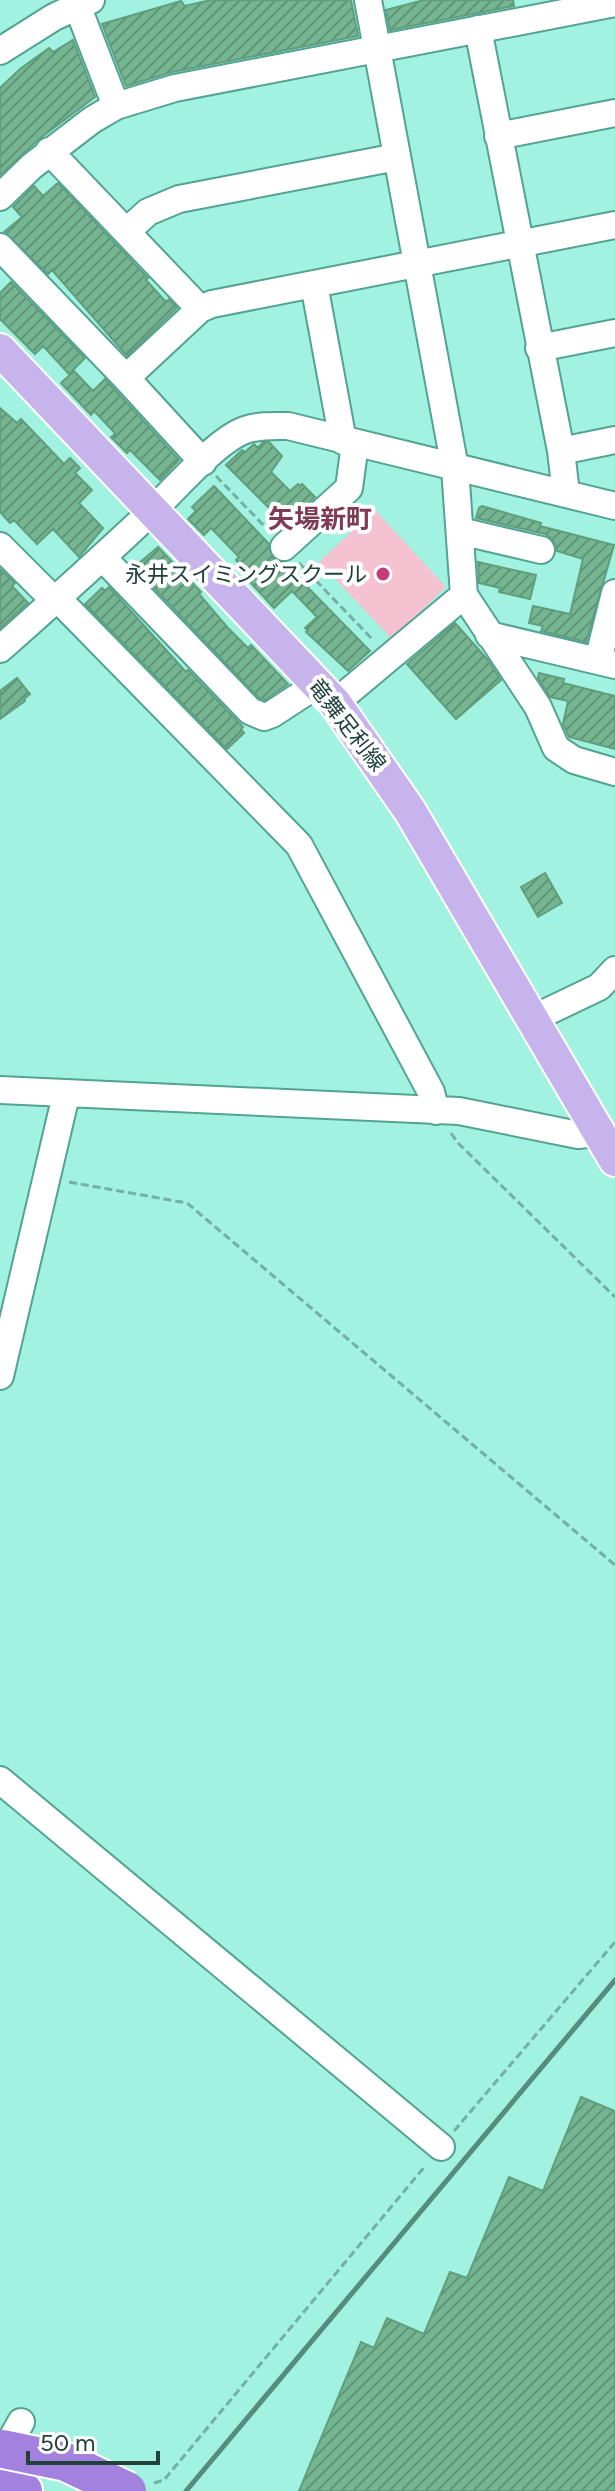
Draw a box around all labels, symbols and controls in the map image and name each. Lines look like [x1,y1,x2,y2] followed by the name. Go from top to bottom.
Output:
[268,503,372,535] district label: 矢場新町
[125,561,367,588] place label: 永井スイミングスクール
[374,565,392,583] marker: 永井スイミングスクール
[302,673,392,777] street label: 竜舞足利線
[28,2415,158,2465] scale bar
[40,2428,96,2457] text: 50 m

